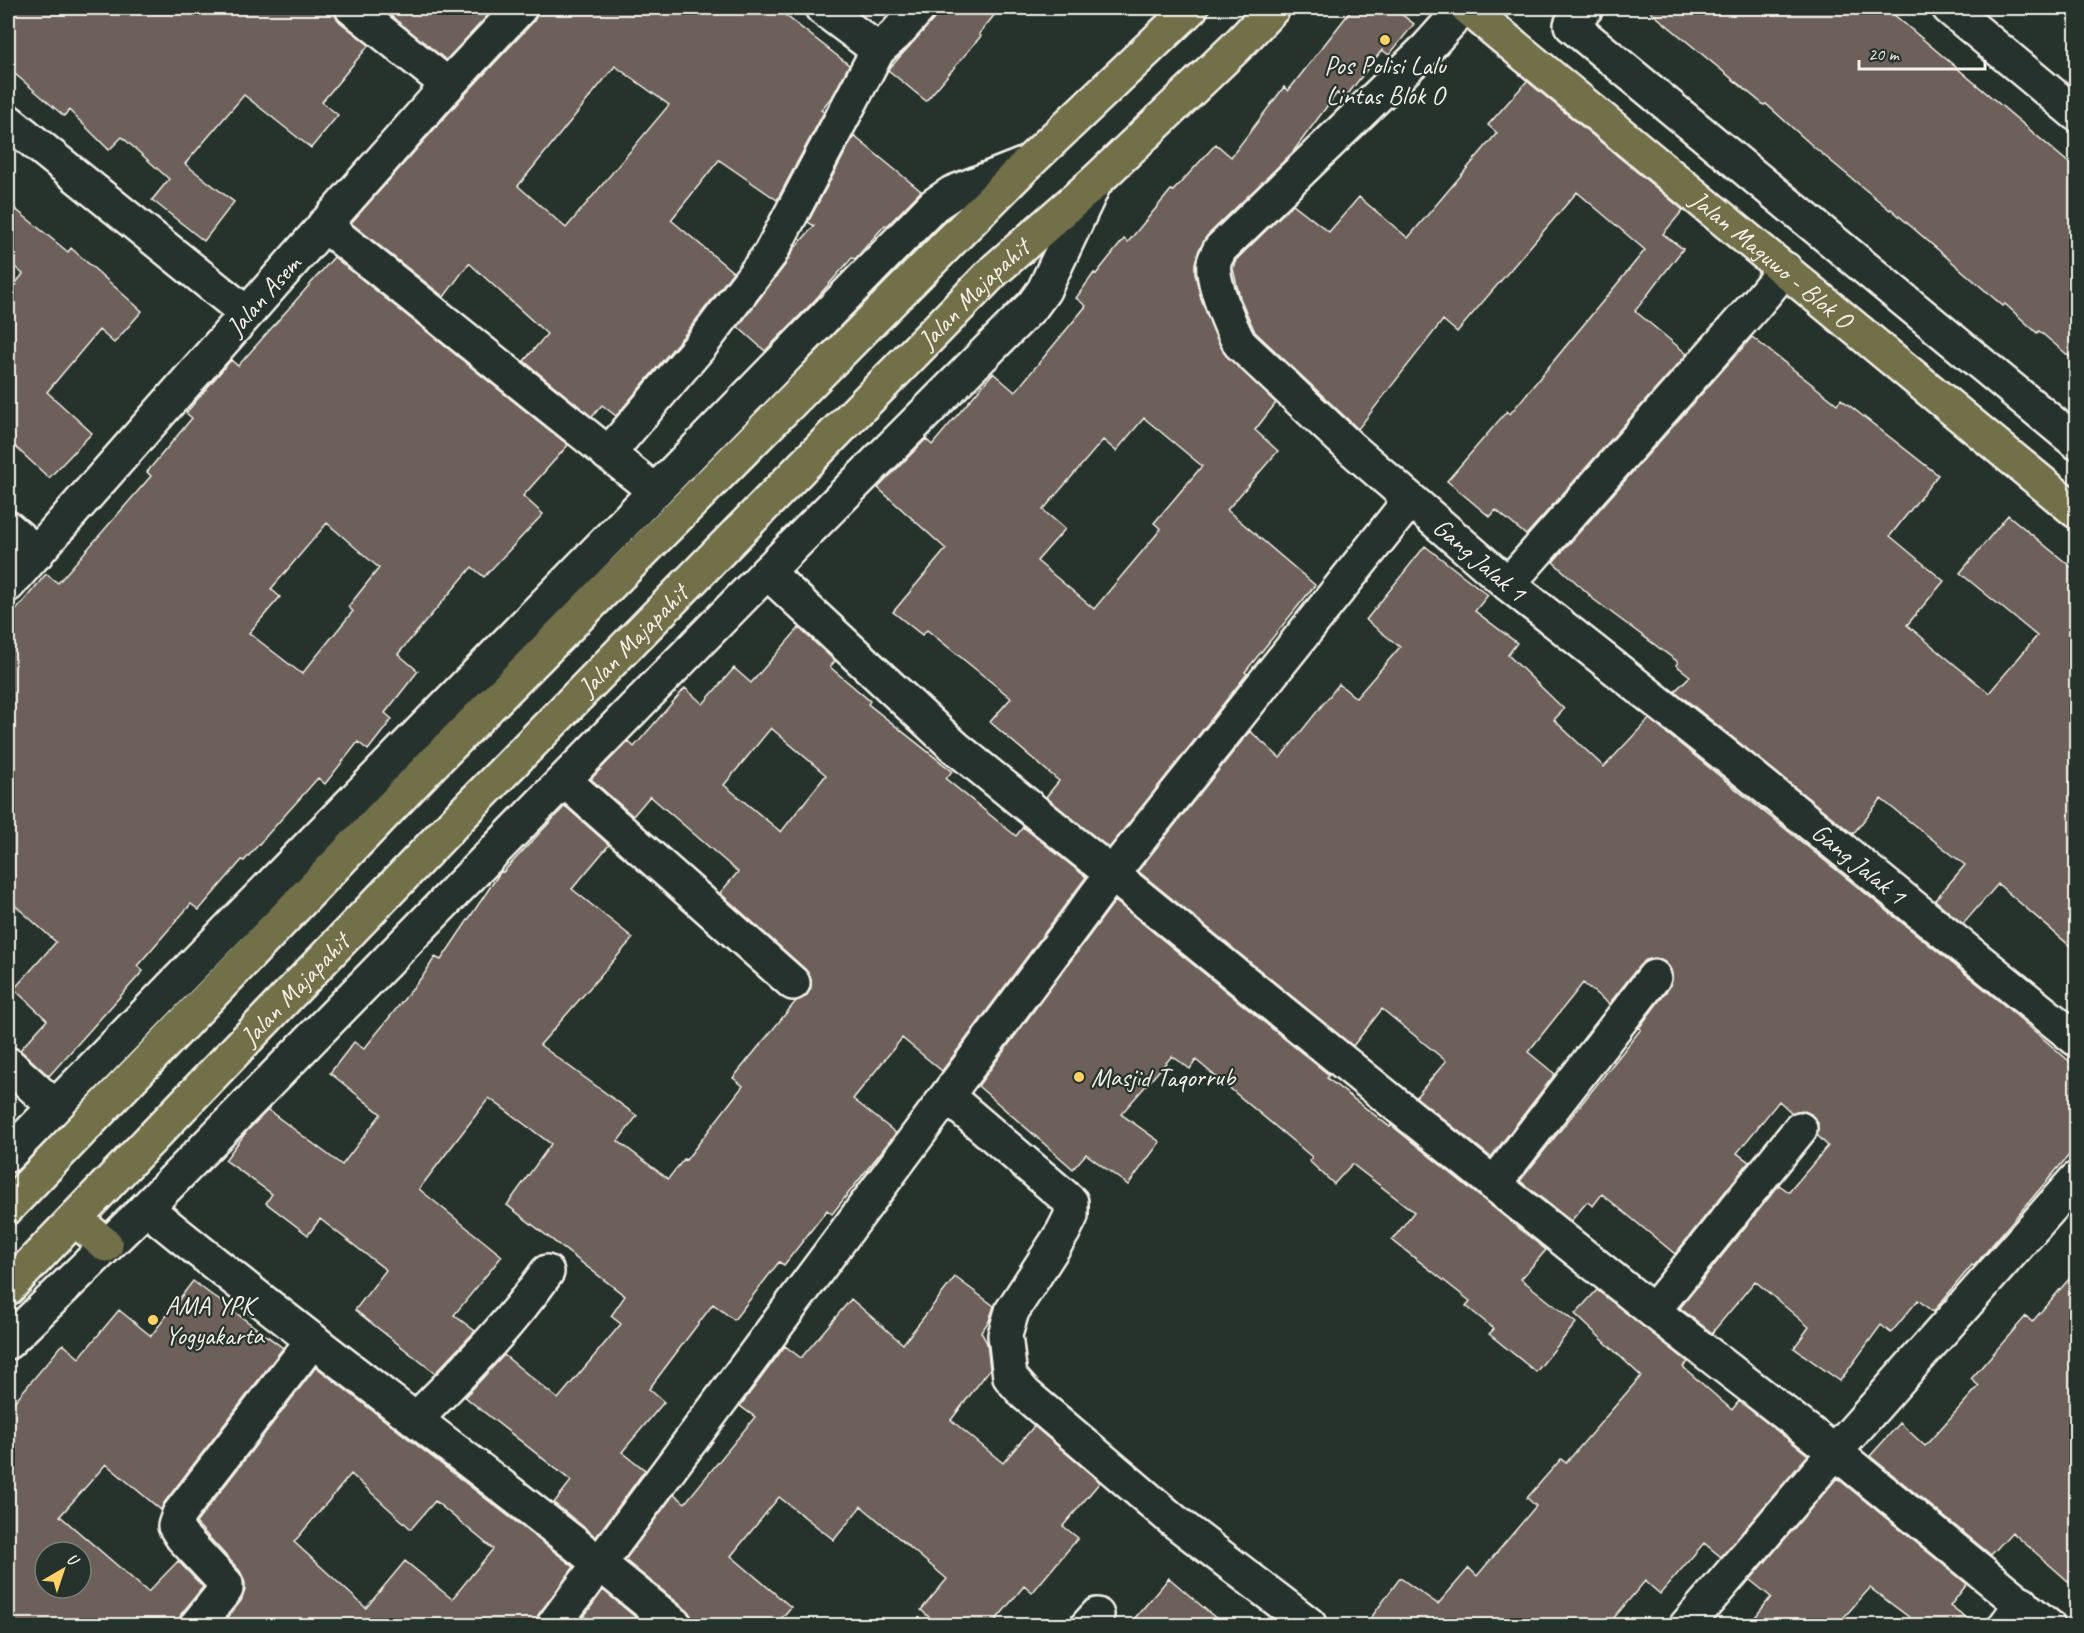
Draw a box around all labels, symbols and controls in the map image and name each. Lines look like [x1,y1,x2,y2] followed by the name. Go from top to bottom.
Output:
[1378,33,1392,47] marker: Pos Polisi Lalu Lintas Blok O
[1859,33,1985,71] scale bar
[1868,43,1901,65] text: 20 m
[1324,49,1447,112] place label: Pos Polisi Lalu Lintas Blok O
[1682,181,1862,338] street label: Jalan Maguwo - Blok O
[909,229,1038,357] street label: Jalan Majapahit
[217,246,309,344] street label: Jalan Asem
[1427,510,1534,609] street label: Gang Jalak 1
[569,575,697,704] street label: Jalan Majapahit
[1805,815,1914,912] street label: Gang Jalak 1
[232,923,358,1054] street label: Jalan Majapahit
[1091,1061,1237,1094] place label: Masjid Taqorrub
[1072,1070,1086,1084] marker: Masjid Taqorrub
[165,1289,265,1352] place label: AMA YPK Yogyakarta
[146,1313,160,1327] marker: AMA YPK Yogyakarta
[33,1540,93,1600] north arrow
[63,1549,84,1571] text: U

